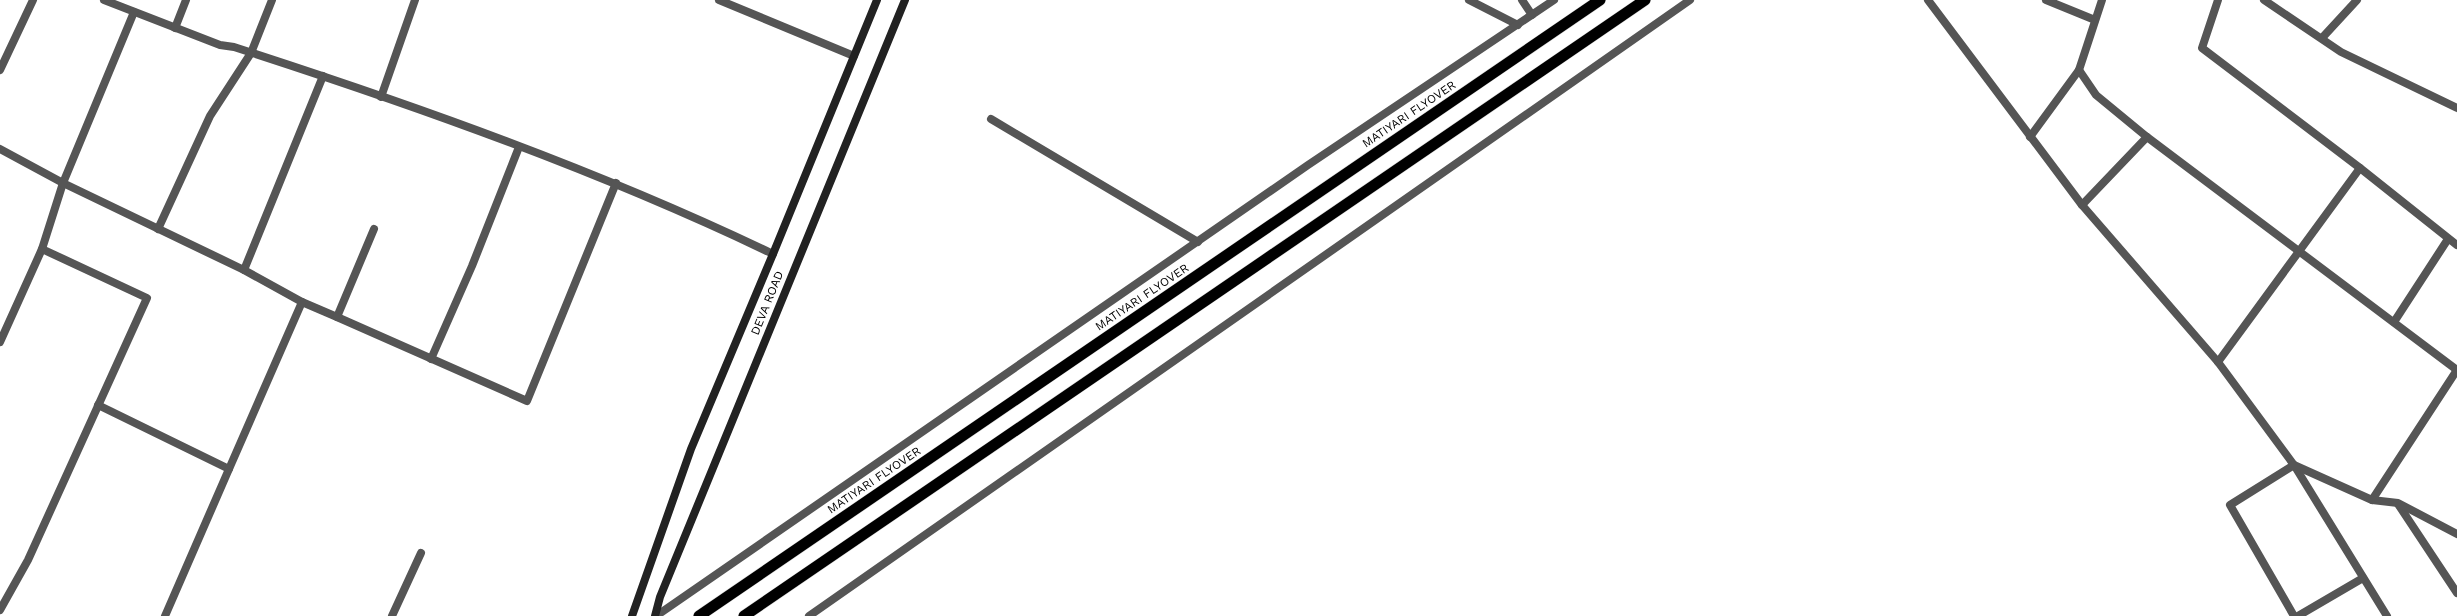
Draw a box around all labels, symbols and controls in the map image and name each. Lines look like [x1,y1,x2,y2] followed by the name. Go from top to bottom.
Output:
[1360,78,1458,150] street label: MATIYARI FLYOVER
[1093,261,1191,333] street label: MATIYARI FLYOVER
[748,269,786,337] street label: DEVA ROAD
[825,444,923,516] street label: MATIYARI FLYOVER

